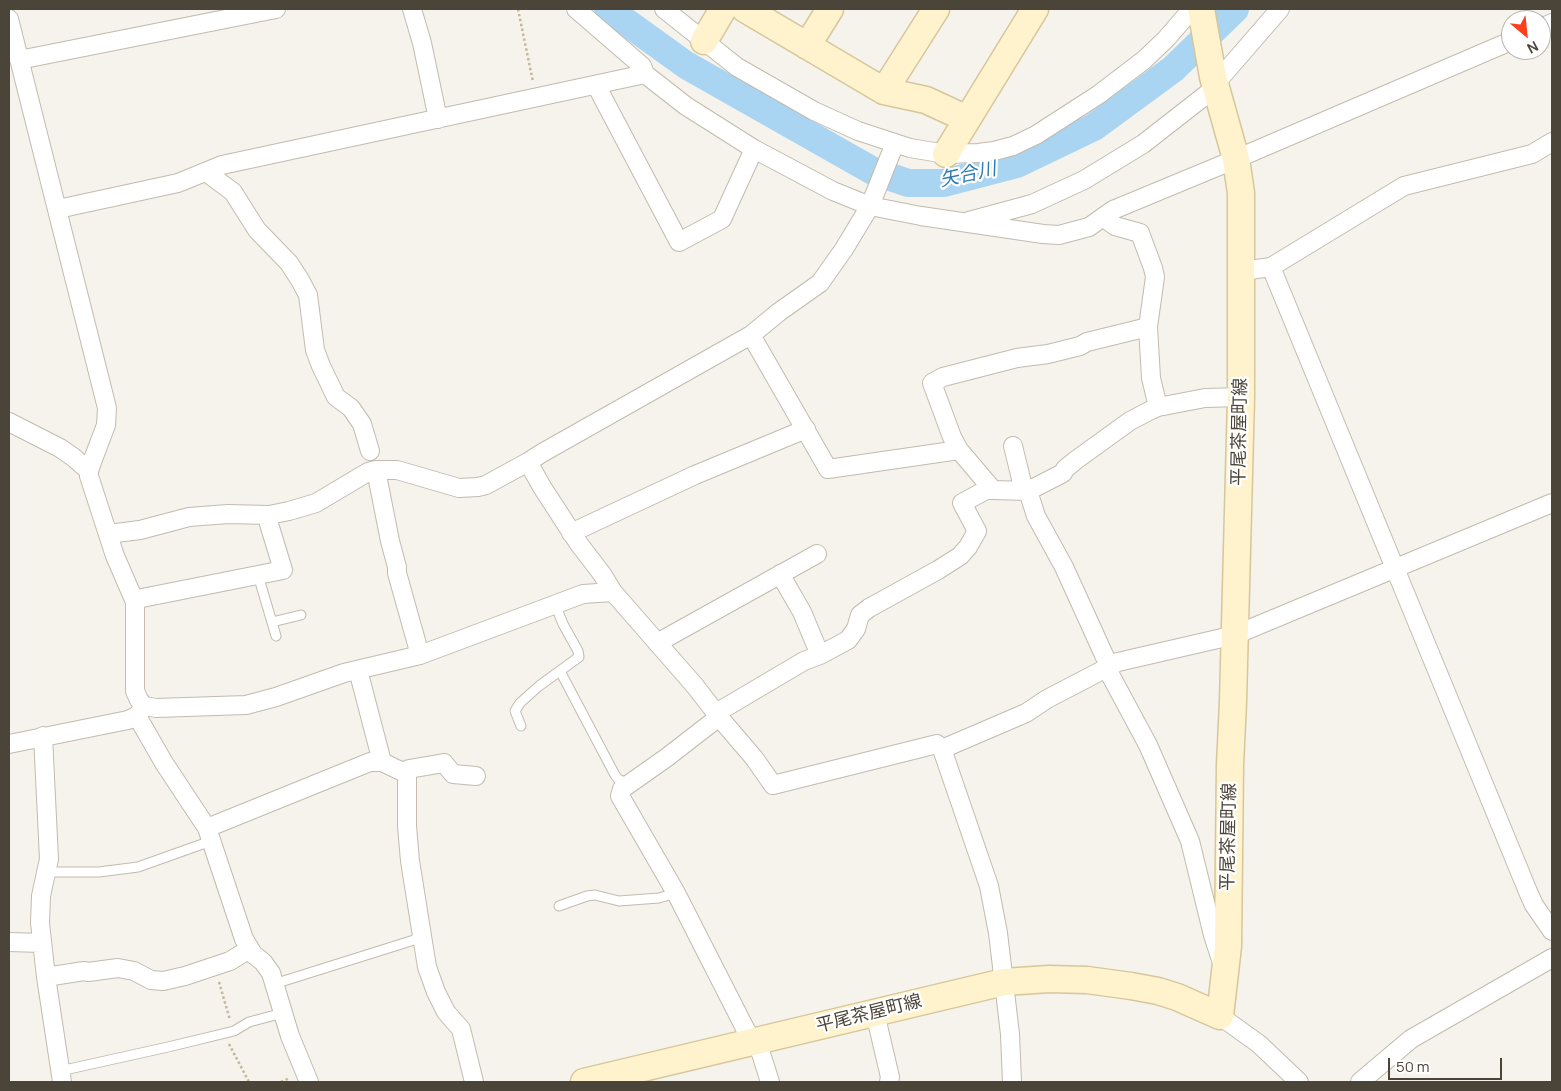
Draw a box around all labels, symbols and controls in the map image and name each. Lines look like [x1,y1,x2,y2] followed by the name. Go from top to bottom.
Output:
[1501,10,1551,60] north arrow
[1524,37,1542,59] text: N
[938,158,998,192] water label: 矢合川
[1228,378,1252,486] street label: 平尾茶屋町線
[1217,783,1241,891] street label: 平尾茶屋町線
[814,990,924,1038] street label: 平尾茶屋町線
[1391,1048,1505,1080] scale bar
[1396,1056,1430,1077] text: 50 m

